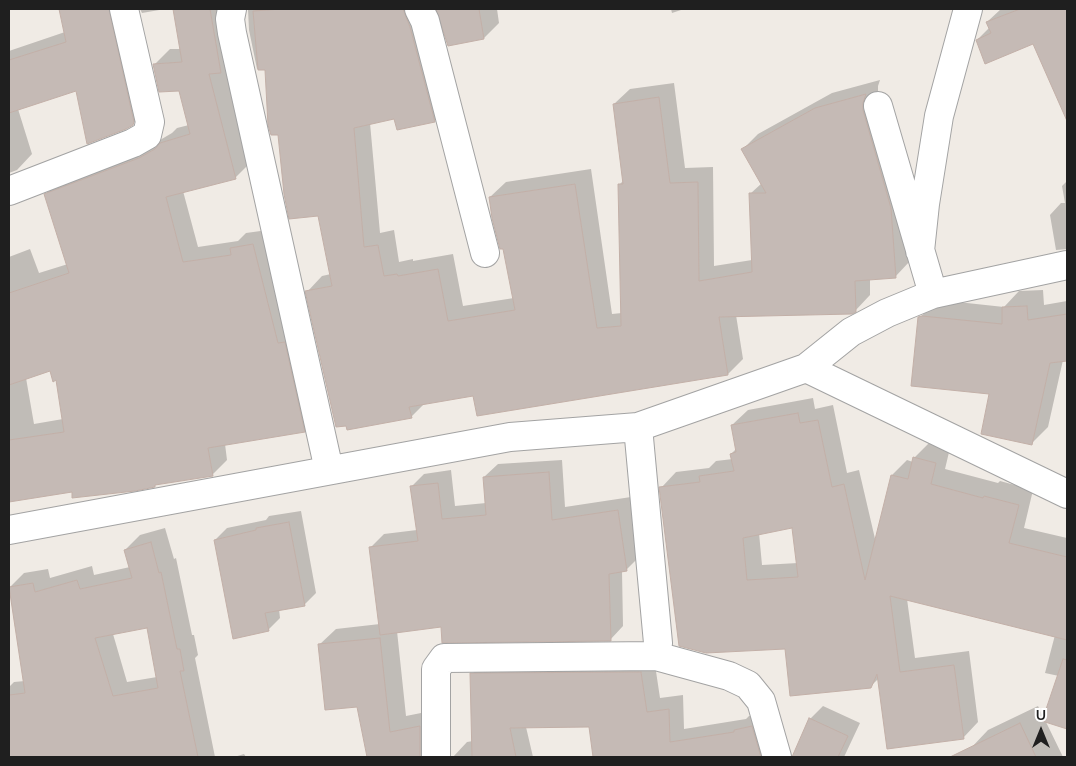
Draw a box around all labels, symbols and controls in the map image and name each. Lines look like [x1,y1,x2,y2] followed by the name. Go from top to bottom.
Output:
[1016,706,1066,756] north arrow
[1036,706,1046,725] text: U

